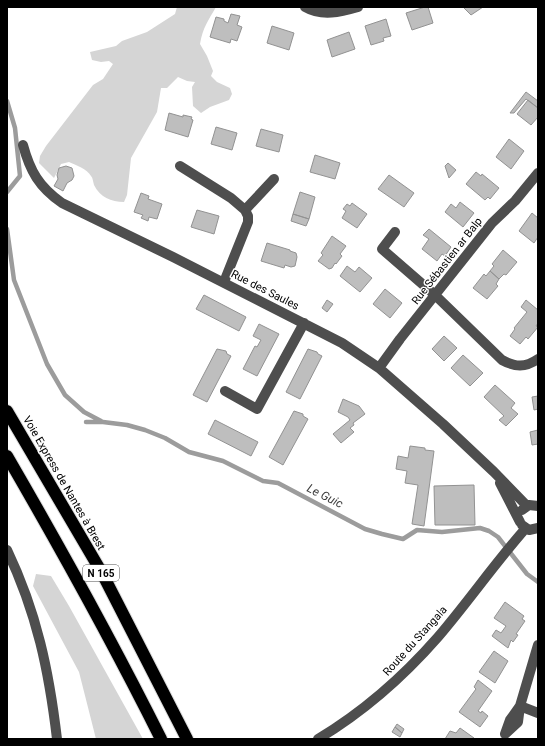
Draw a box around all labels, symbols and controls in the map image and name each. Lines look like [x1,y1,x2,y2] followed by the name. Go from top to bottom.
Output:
[409,215,485,307] street label: Rue Sébastien ar Balp
[229,267,301,313] street label: Rue des Saules
[20,414,108,553] street label: Voie Express de Nantes à Brest
[305,481,345,511] water label: Le Guic
[83,565,119,581] road number: N 165
[380,603,450,679] street label: Route du Stangala

